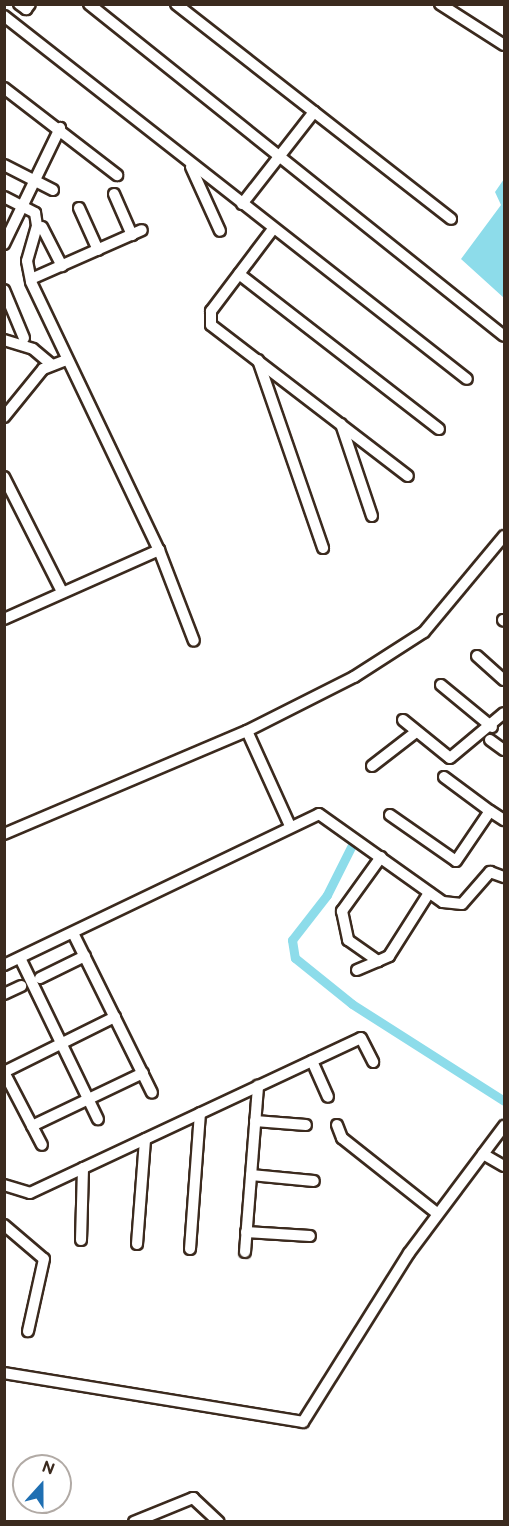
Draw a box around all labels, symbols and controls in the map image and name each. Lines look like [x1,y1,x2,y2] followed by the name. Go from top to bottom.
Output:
[12,1454,72,1514] north arrow
[39,1458,57,1480] text: N

